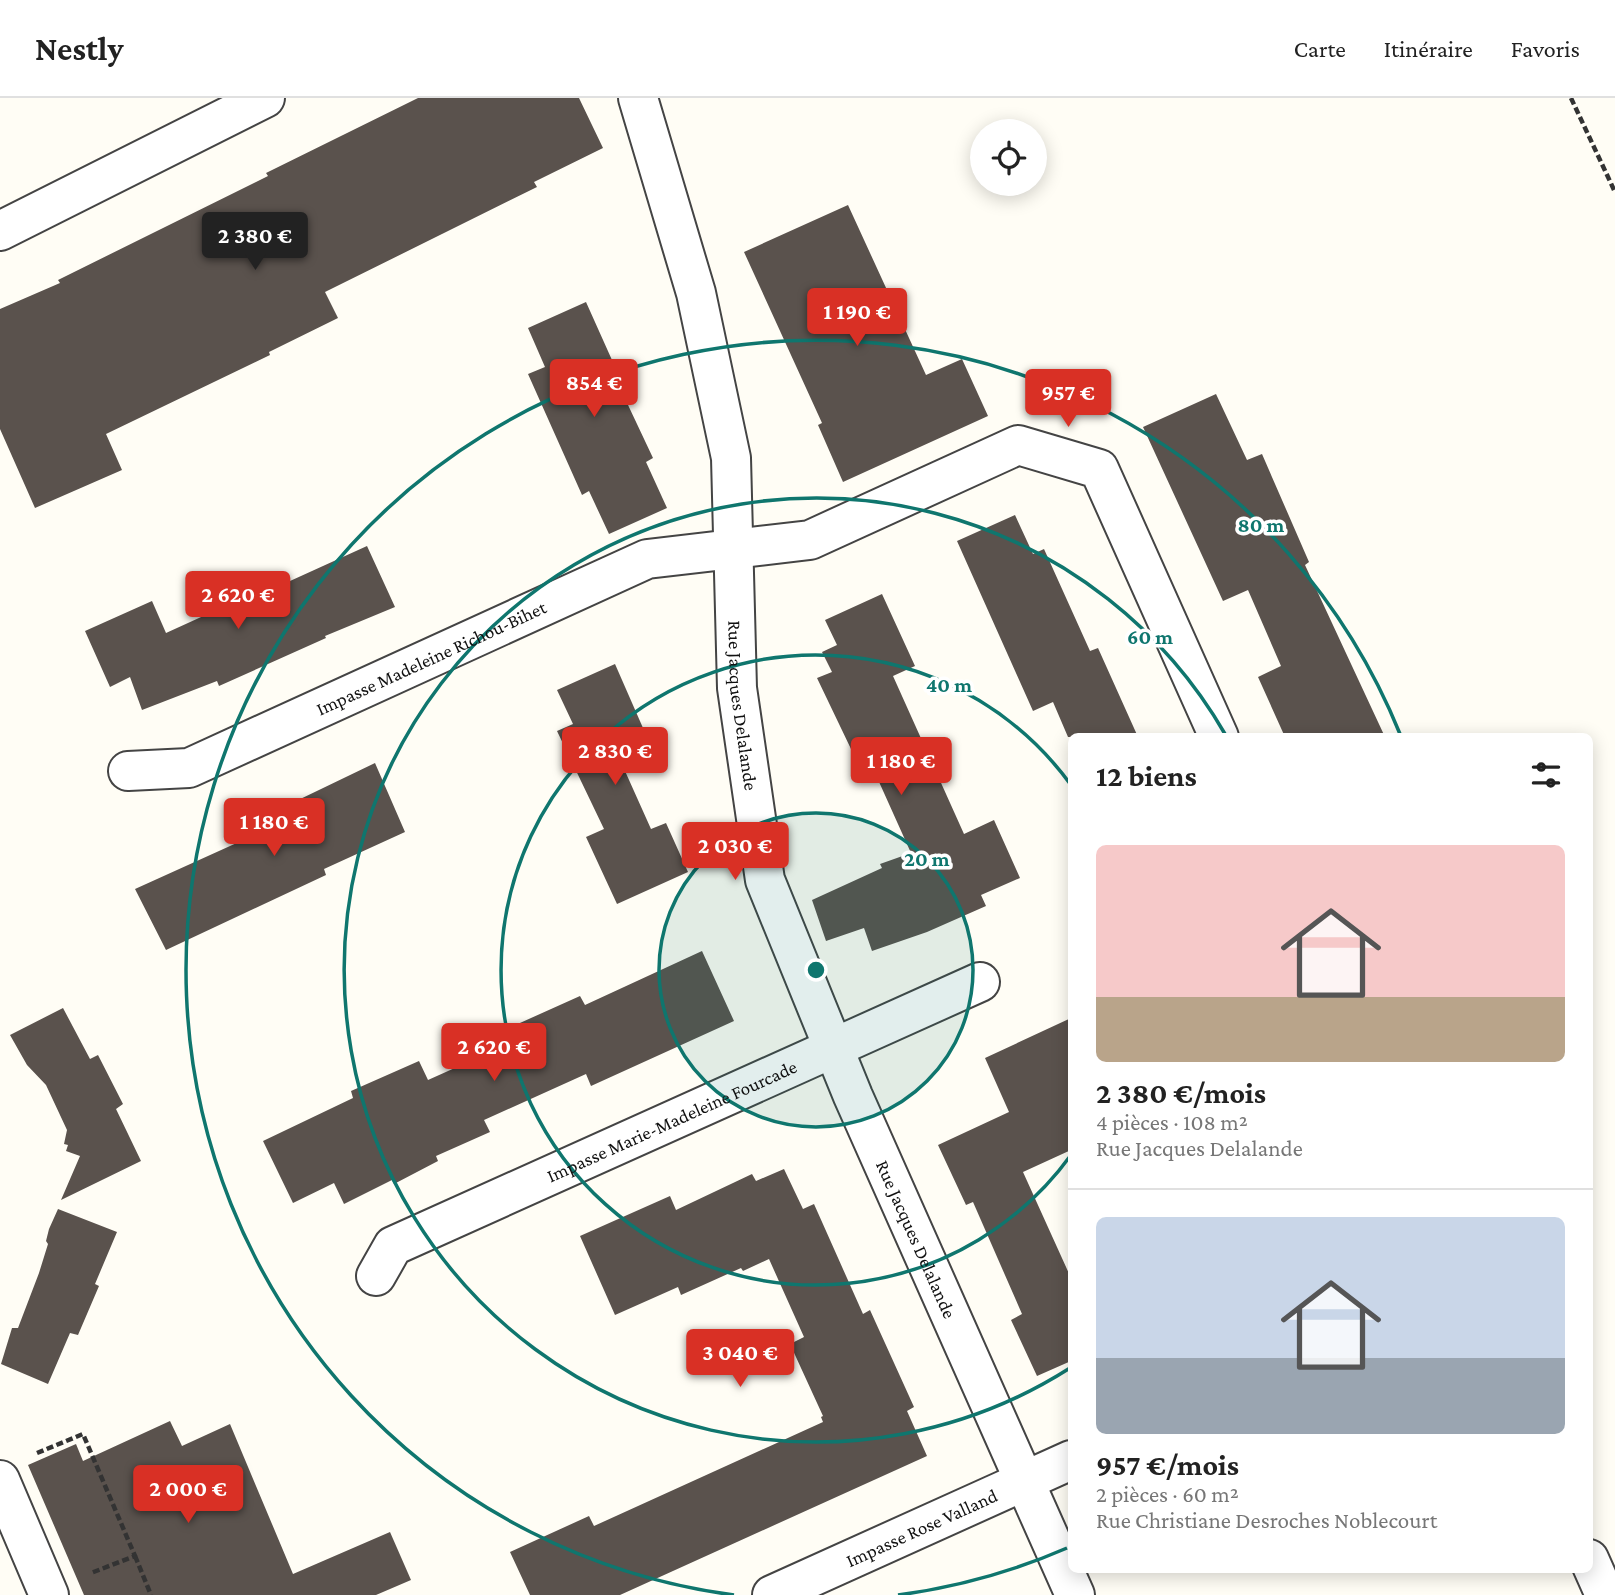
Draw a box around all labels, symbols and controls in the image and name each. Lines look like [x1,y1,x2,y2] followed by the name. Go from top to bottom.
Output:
[35,30,123,67] text: Nestly
[1294,35,1346,62] text: Carte
[1384,35,1473,62] text: Itinéraire
[1511,35,1580,62] text: Favoris
[970,119,1047,196] map controls
[970,119,1047,196] button: locate
[190,212,320,272] pin: 2 380 €
[218,222,292,248] text: 2 380 €
[792,288,922,348] pin: 1 190 €
[823,298,891,324] text: 1 190 €
[545,360,643,419] pin: 854 €
[566,369,622,395] text: 854 €
[1019,370,1117,429] pin: 957 €
[1041,379,1095,405] text: 957 €
[1238,513,1285,537] text: 80 m
[173,572,303,631] pin: 2 620 €
[201,581,275,607] text: 2 620 €
[313,596,550,719] street label: Impasse Madeleine Richou-Bihet
[725,620,762,792] street label: Rue Jacques Delalande
[1127,625,1173,649] text: 60 m
[926,673,972,697] text: 40 m
[550,728,680,787] pin: 2 830 €
[578,737,652,763] text: 2 830 €
[836,738,966,797] pin: 1 180 €
[867,747,935,773] text: 1 180 €
[1527,756,1565,794] icon: filters
[1096,759,1197,792] text: 12 biens
[209,798,339,858] pin: 1 180 €
[240,808,308,834] text: 1 180 €
[670,822,800,882] pin: 2 030 €
[698,832,772,858] text: 2 030 €
[904,847,950,871] text: 20 m
[1268,890,1394,1016] icon: home
[804,958,828,982] centre of rings
[429,1024,559,1083] pin: 2 620 €
[457,1033,531,1059] text: 2 620 €
[543,1055,800,1186] street label: Impasse Marie-Madeleine Fourcade
[1096,1076,1266,1109] text: 2 380 €/mois
[1096,1109,1248,1135] text: 4 pièces · 108 m²
[1096,1135,1303,1161] text: Rue Jacques Delalande
[872,1157,961,1321] street label: Rue Jacques Delalande
[1268,1262,1394,1388] icon: home
[675,1330,805,1389] pin: 3 040 €
[702,1339,778,1365] text: 3 040 €
[1096,1448,1239,1481] text: 957 €/mois
[123,1466,253,1525] pin: 2 000 €
[149,1475,227,1501] text: 2 000 €
[1096,1481,1239,1507] text: 2 pièces · 60 m²
[843,1484,1000,1571] street label: Impasse Rose Valland
[1096,1507,1437,1533] text: Rue Christiane Desroches Noblecourt

